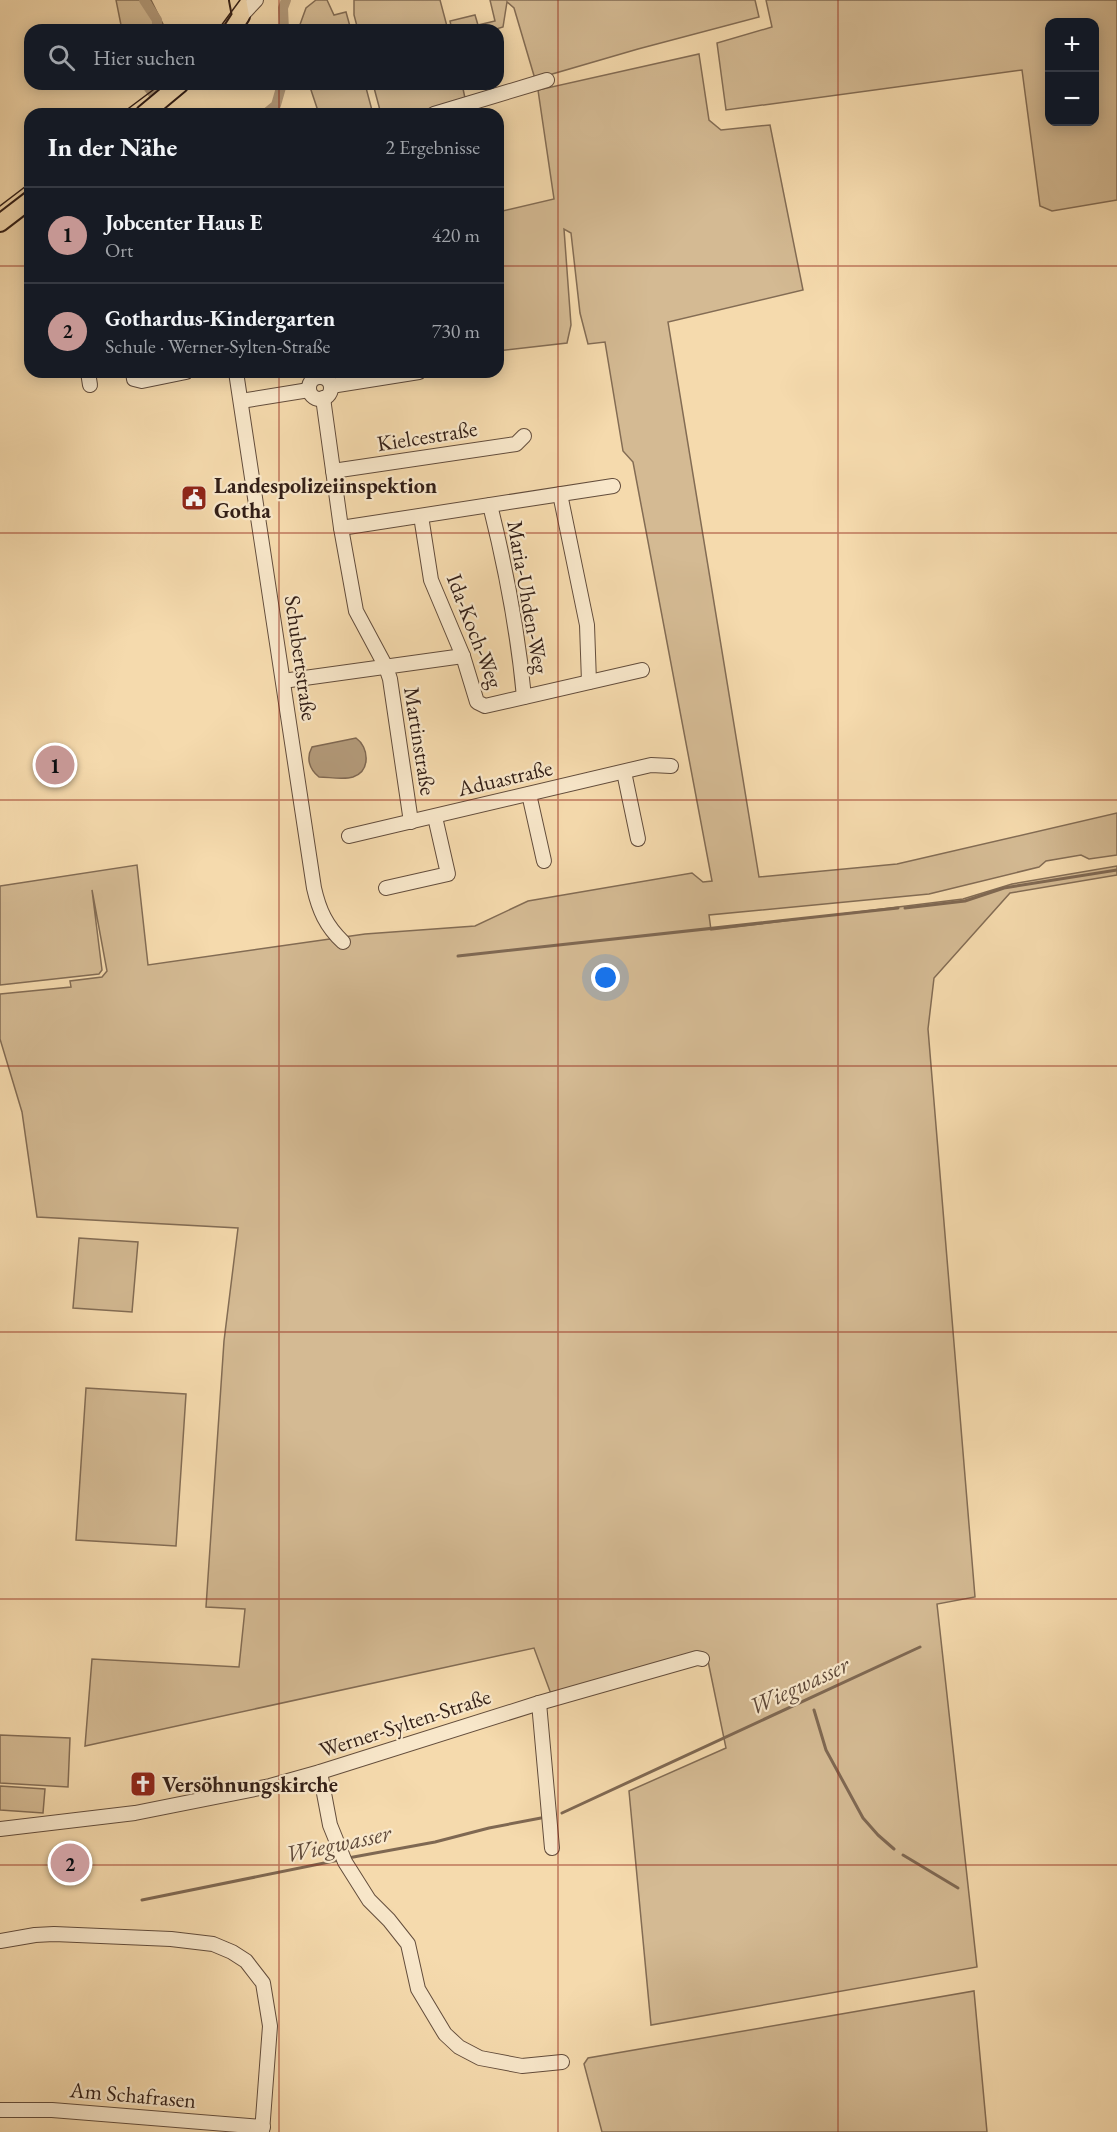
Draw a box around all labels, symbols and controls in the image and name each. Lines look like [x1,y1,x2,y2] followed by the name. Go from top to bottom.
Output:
[1045,18,1099,126] map controls
[1045,18,1099,72] button: +
[24,24,504,90] search box
[45,41,78,74] icon: search
[93,43,196,72] text: Hier suchen
[1045,72,1099,126] button: −
[48,130,177,164] text: In der Nähe
[385,134,480,160] text: 2 Ergebnisse
[105,208,262,237] text: Jobcenter Haus E
[62,222,73,248] text: 1
[432,222,480,248] text: 420 m
[105,237,133,263] text: Ort
[105,304,335,333] text: Gothardus-Kindergarten
[62,318,73,344] text: 2
[432,318,480,344] text: 730 m
[105,333,330,359] text: Schule · Werner-Sylten-Straße
[375,414,480,458] street label: Kielcestraße
[214,471,438,525] place label: Landespolizeiinspektion Gotha
[179,483,209,513] public building icon: Landespolizeiinspektion Gotha
[500,518,556,676] street label: Maria-Uhden-Weg
[440,570,510,693] street label: Ida-Koch-Weg
[278,594,324,723] street label: Schubertstraße
[397,685,443,798] street label: Martinstraße
[36,742,74,788] pin: 1
[454,753,556,803] street label: Aduastraße
[591,963,620,992] your location
[744,1648,856,1722] water label: Wiegwasser
[316,1681,495,1764] street label: Werner-Sylten-Straße
[128,1769,158,1799] church icon: Versöhnungskirche
[162,1770,338,1799] place label: Versöhnungskirche
[282,1816,395,1869] water label: Wiegwasser
[50,1840,90,1886] pin: 2
[68,2075,198,2115] street label: Am Schafrasen

